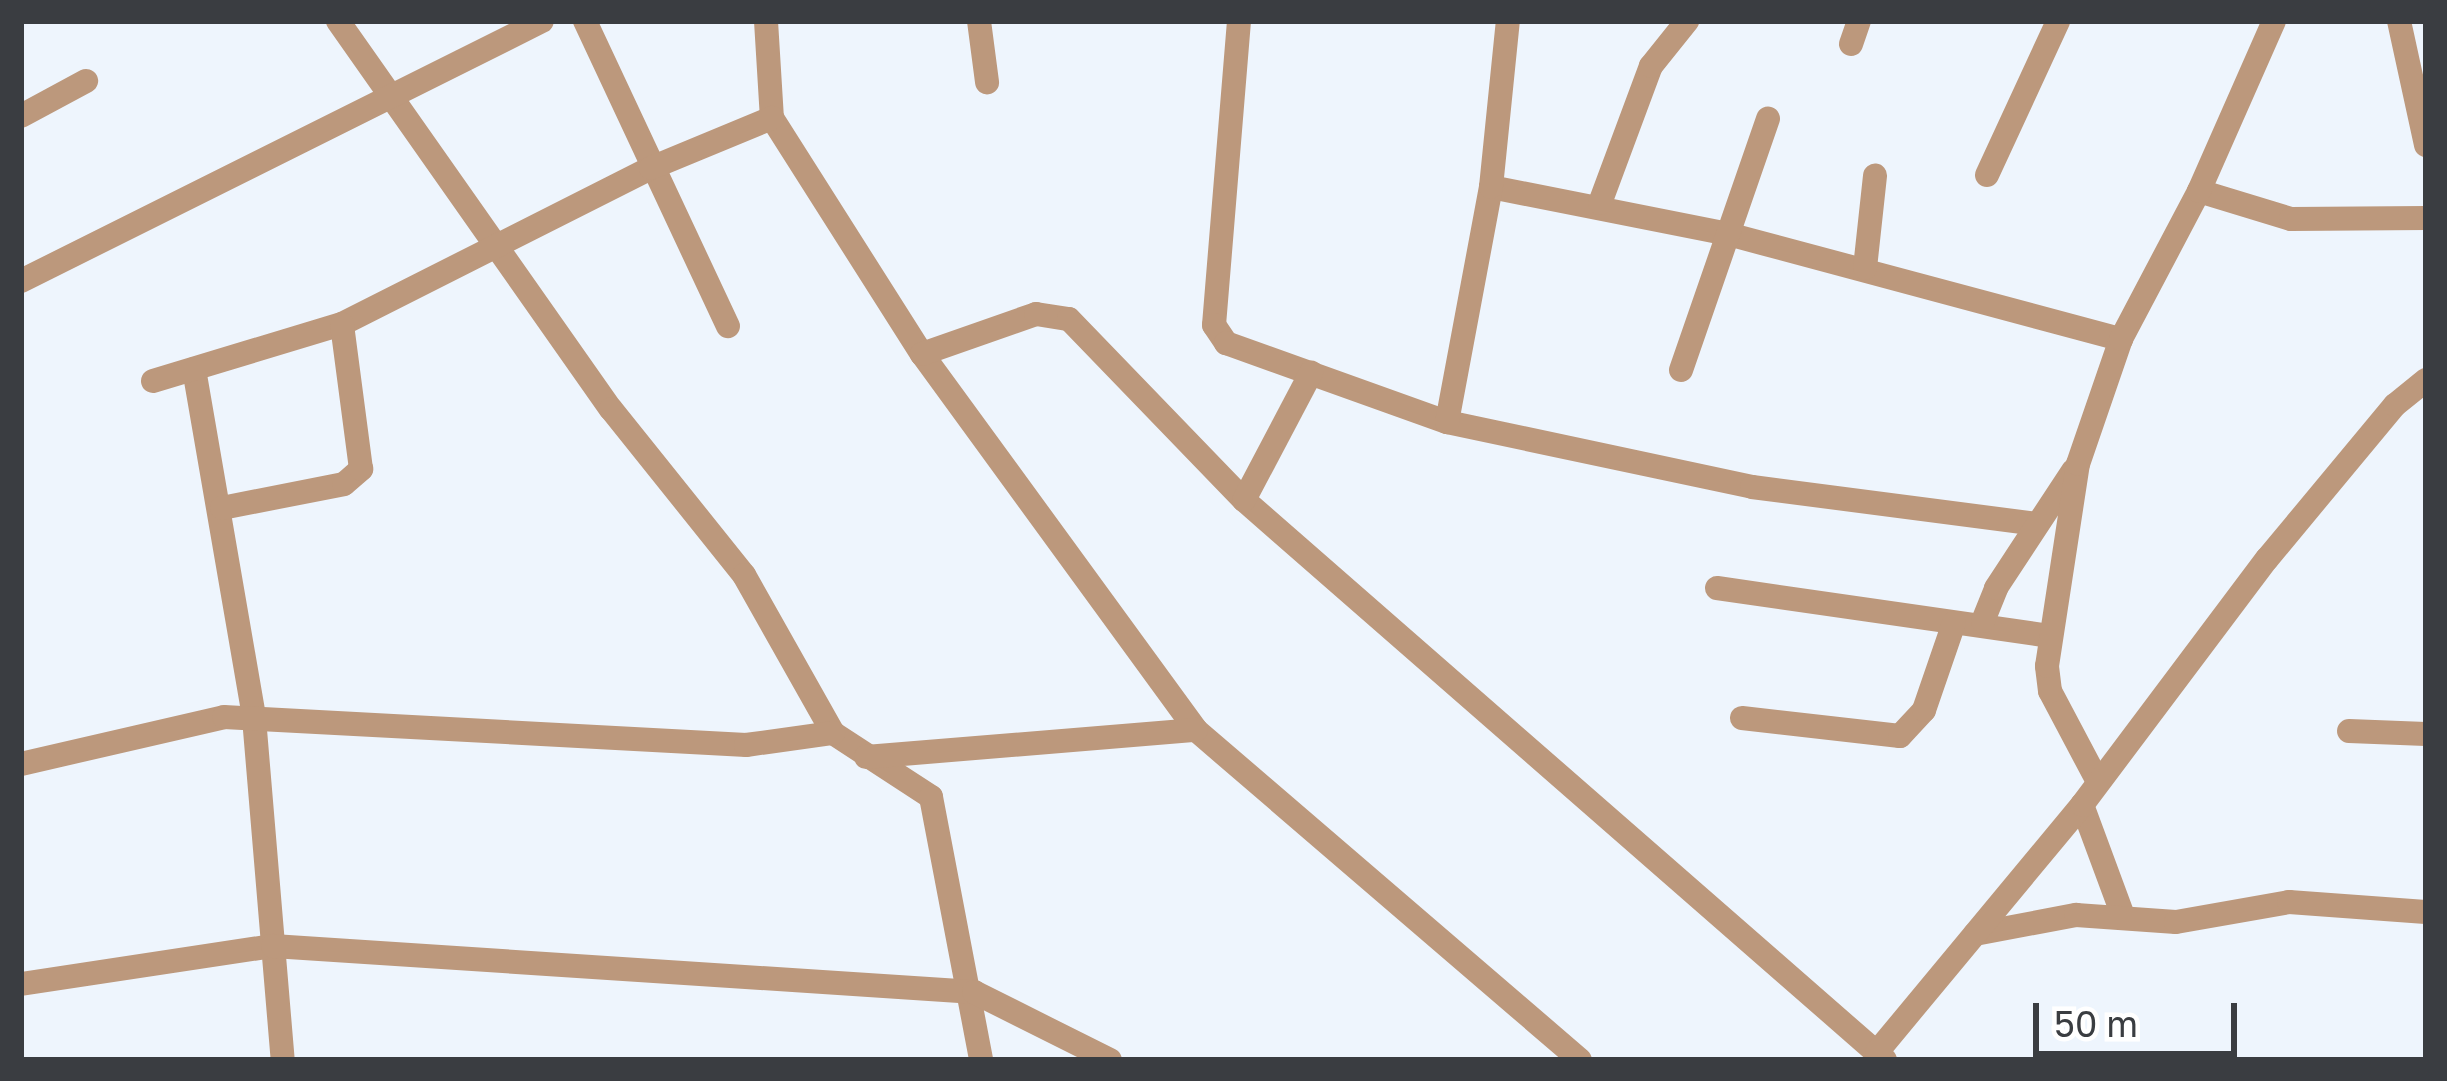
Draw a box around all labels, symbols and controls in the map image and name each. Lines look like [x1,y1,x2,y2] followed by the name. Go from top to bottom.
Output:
[2039,979,2243,1053] scale bar
[2054,1002,2138,1045] text: 50 m

